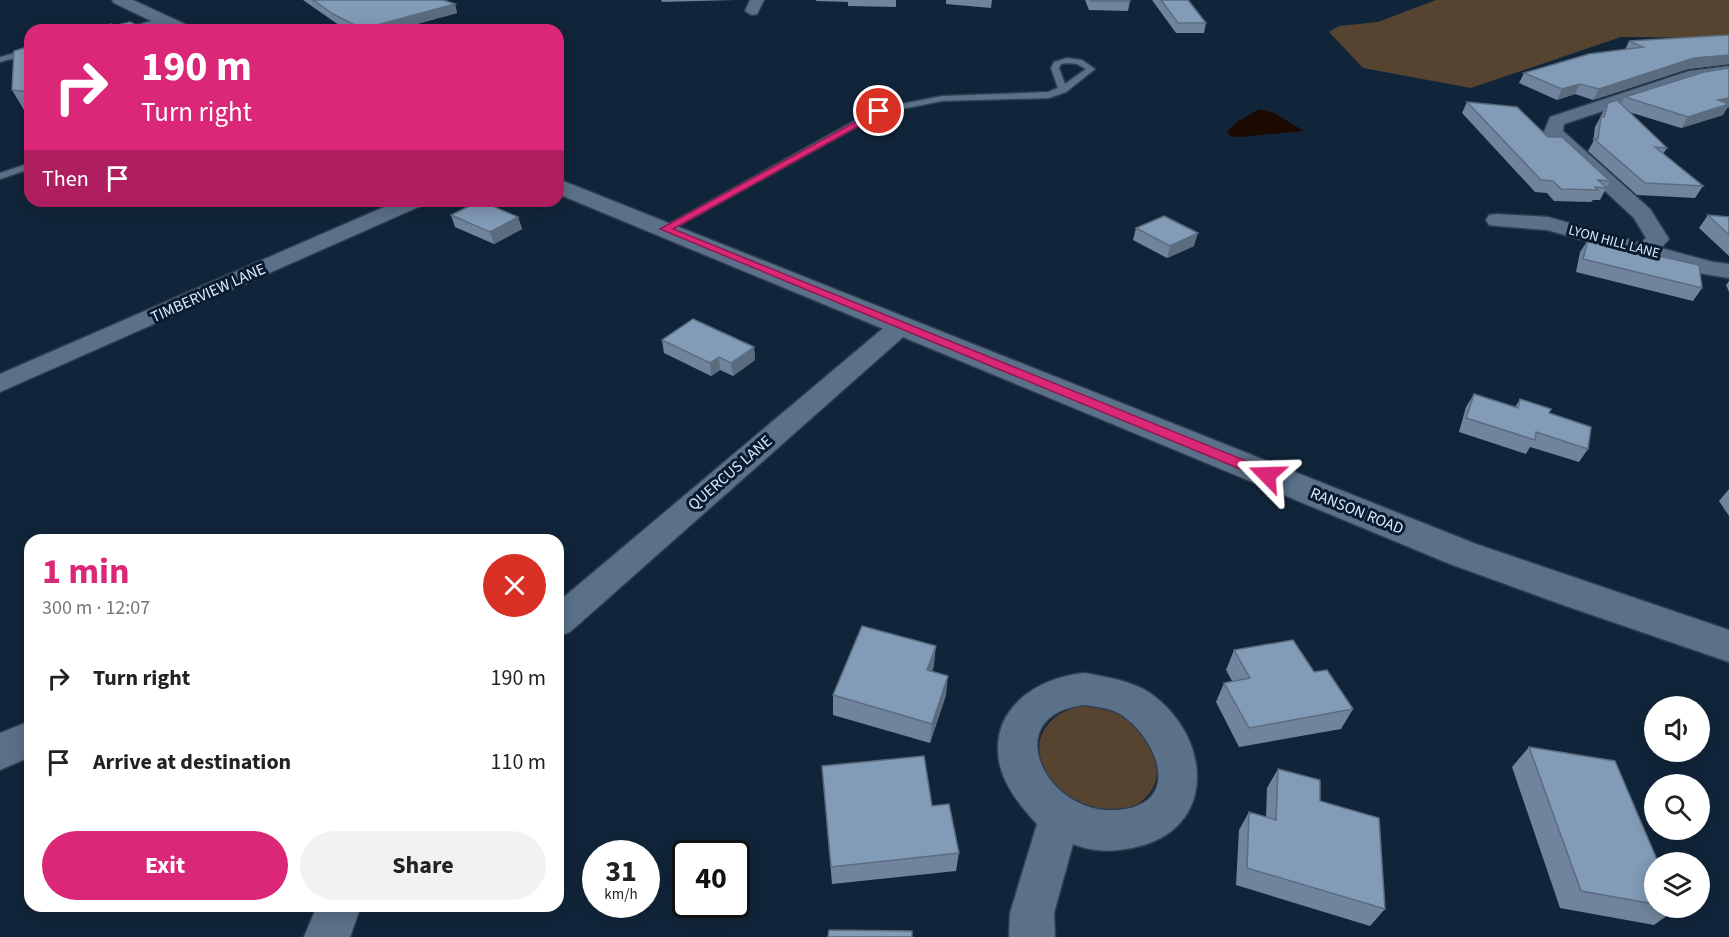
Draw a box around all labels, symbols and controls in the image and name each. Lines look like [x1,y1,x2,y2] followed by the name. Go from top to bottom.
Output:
[141,37,252,97] text: 190 m
[42,48,120,126] icon: right
[853,85,904,136] pin
[141,93,252,132] text: Turn right
[862,94,895,127] icon: arrive
[101,162,134,195] icon: arrive
[42,163,89,195] text: Then
[1566,220,1662,264] street label: LYON HILL LANE
[147,258,269,328] street label: TIMBERVIEW LANE
[683,430,777,516] street label: QUERCUS LANE
[1235,443,1299,507] position arrow
[1307,482,1407,540] street label: RANSON ROAD
[42,546,130,597] text: 1 min
[483,554,546,617] button: close
[42,594,150,622] text: 300 m · 12:07
[42,662,75,695] icon: right
[93,662,190,694] text: Turn right
[491,662,546,694] text: 190 m
[1644,696,1710,918] map controls
[1644,696,1710,762] button: sound
[42,746,75,779] icon: arrive
[93,746,291,778] text: Arrive at destination
[491,746,546,778] text: 110 m
[1644,774,1710,840] button: search
[42,831,288,900] button: Exit
[300,831,546,900] button: Share
[672,840,750,918] speed limit sign: 40
[605,850,637,893] text: 31
[1644,852,1710,918] button: layers
[604,884,638,905] text: km/h

